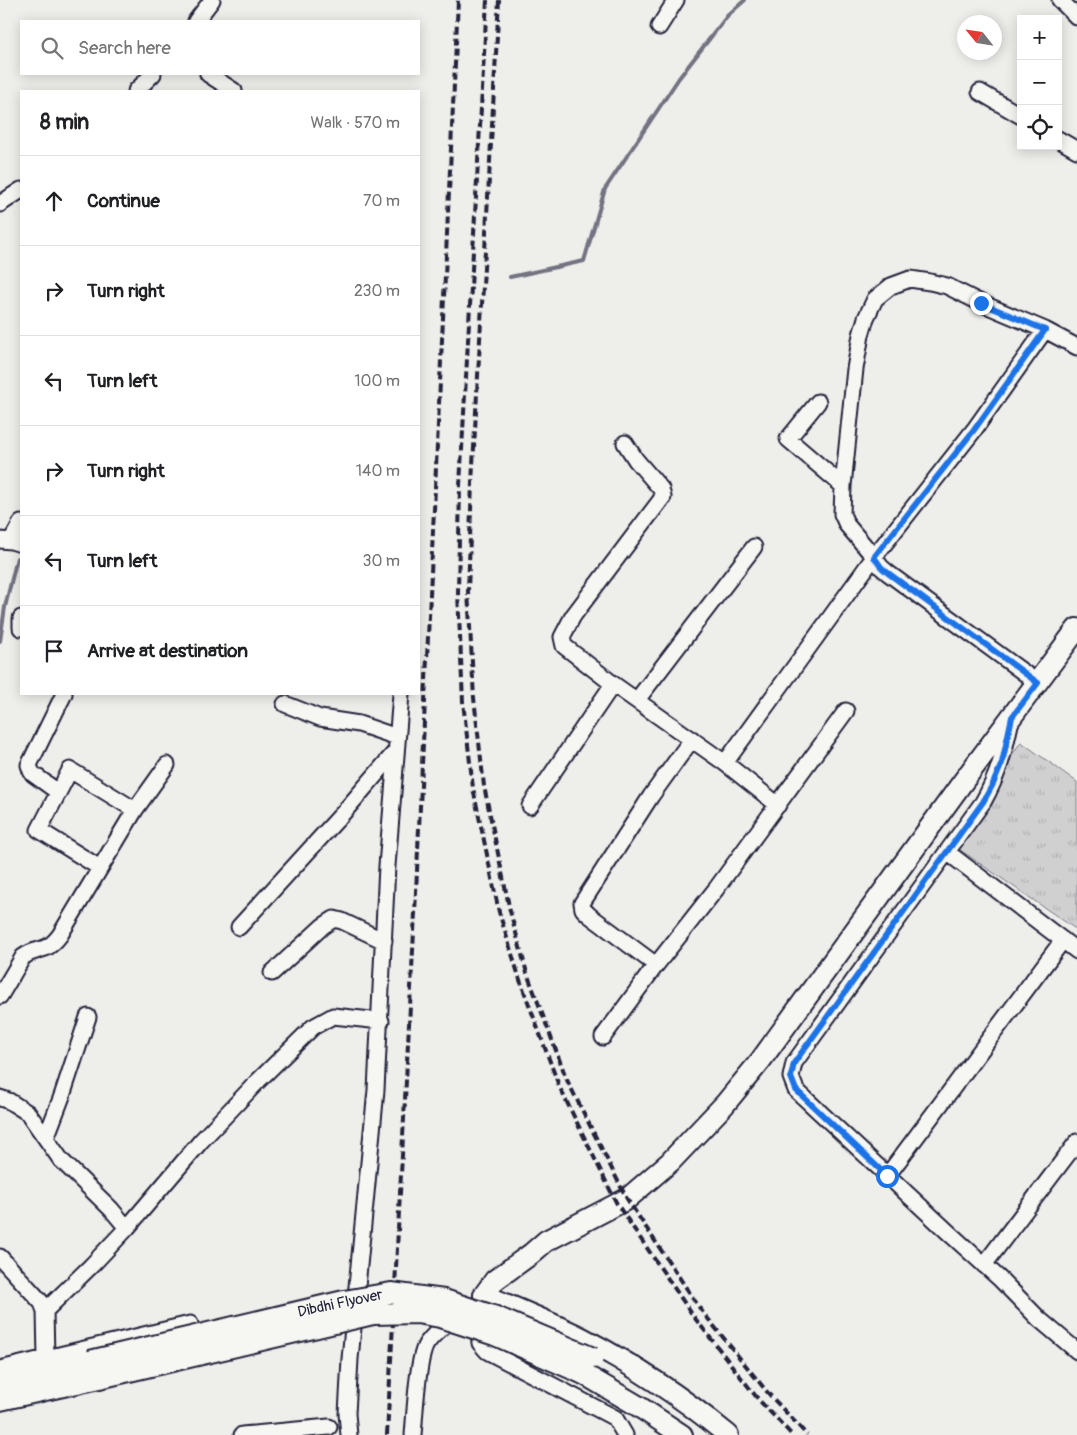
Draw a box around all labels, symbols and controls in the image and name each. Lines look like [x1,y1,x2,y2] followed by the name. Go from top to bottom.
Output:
[957,15,1002,60] north arrow
[1017,15,1062,150] map controls
[1017,15,1062,60] button: +
[20,20,420,75] search box
[38,34,66,62] icon: search
[78,36,171,60] text: Search here
[1017,60,1062,105] button: −
[1017,105,1062,150] button: locate
[40,109,89,136] text: 8 min
[311,113,400,133] text: Walk · 570 m
[40,187,68,215] icon: ahead
[87,189,160,213] text: Continue
[363,191,400,211] text: 70 m
[40,277,68,305] icon: right
[87,279,165,303] text: Turn right
[354,281,400,301] text: 230 m
[970,292,993,315] route end
[40,367,68,395] icon: left
[87,369,157,393] text: Turn left
[354,371,400,391] text: 100 m
[40,457,68,485] icon: right
[87,459,165,483] text: Turn right
[356,461,400,481] text: 140 m
[40,547,68,575] icon: left
[87,549,157,573] text: Turn left
[362,551,400,571] text: 30 m
[40,637,68,665] icon: arrive
[87,639,248,663] text: Arrive at destination
[876,1165,899,1188] route start
[296,1285,385,1322] street label: Dibdhi Flyover

